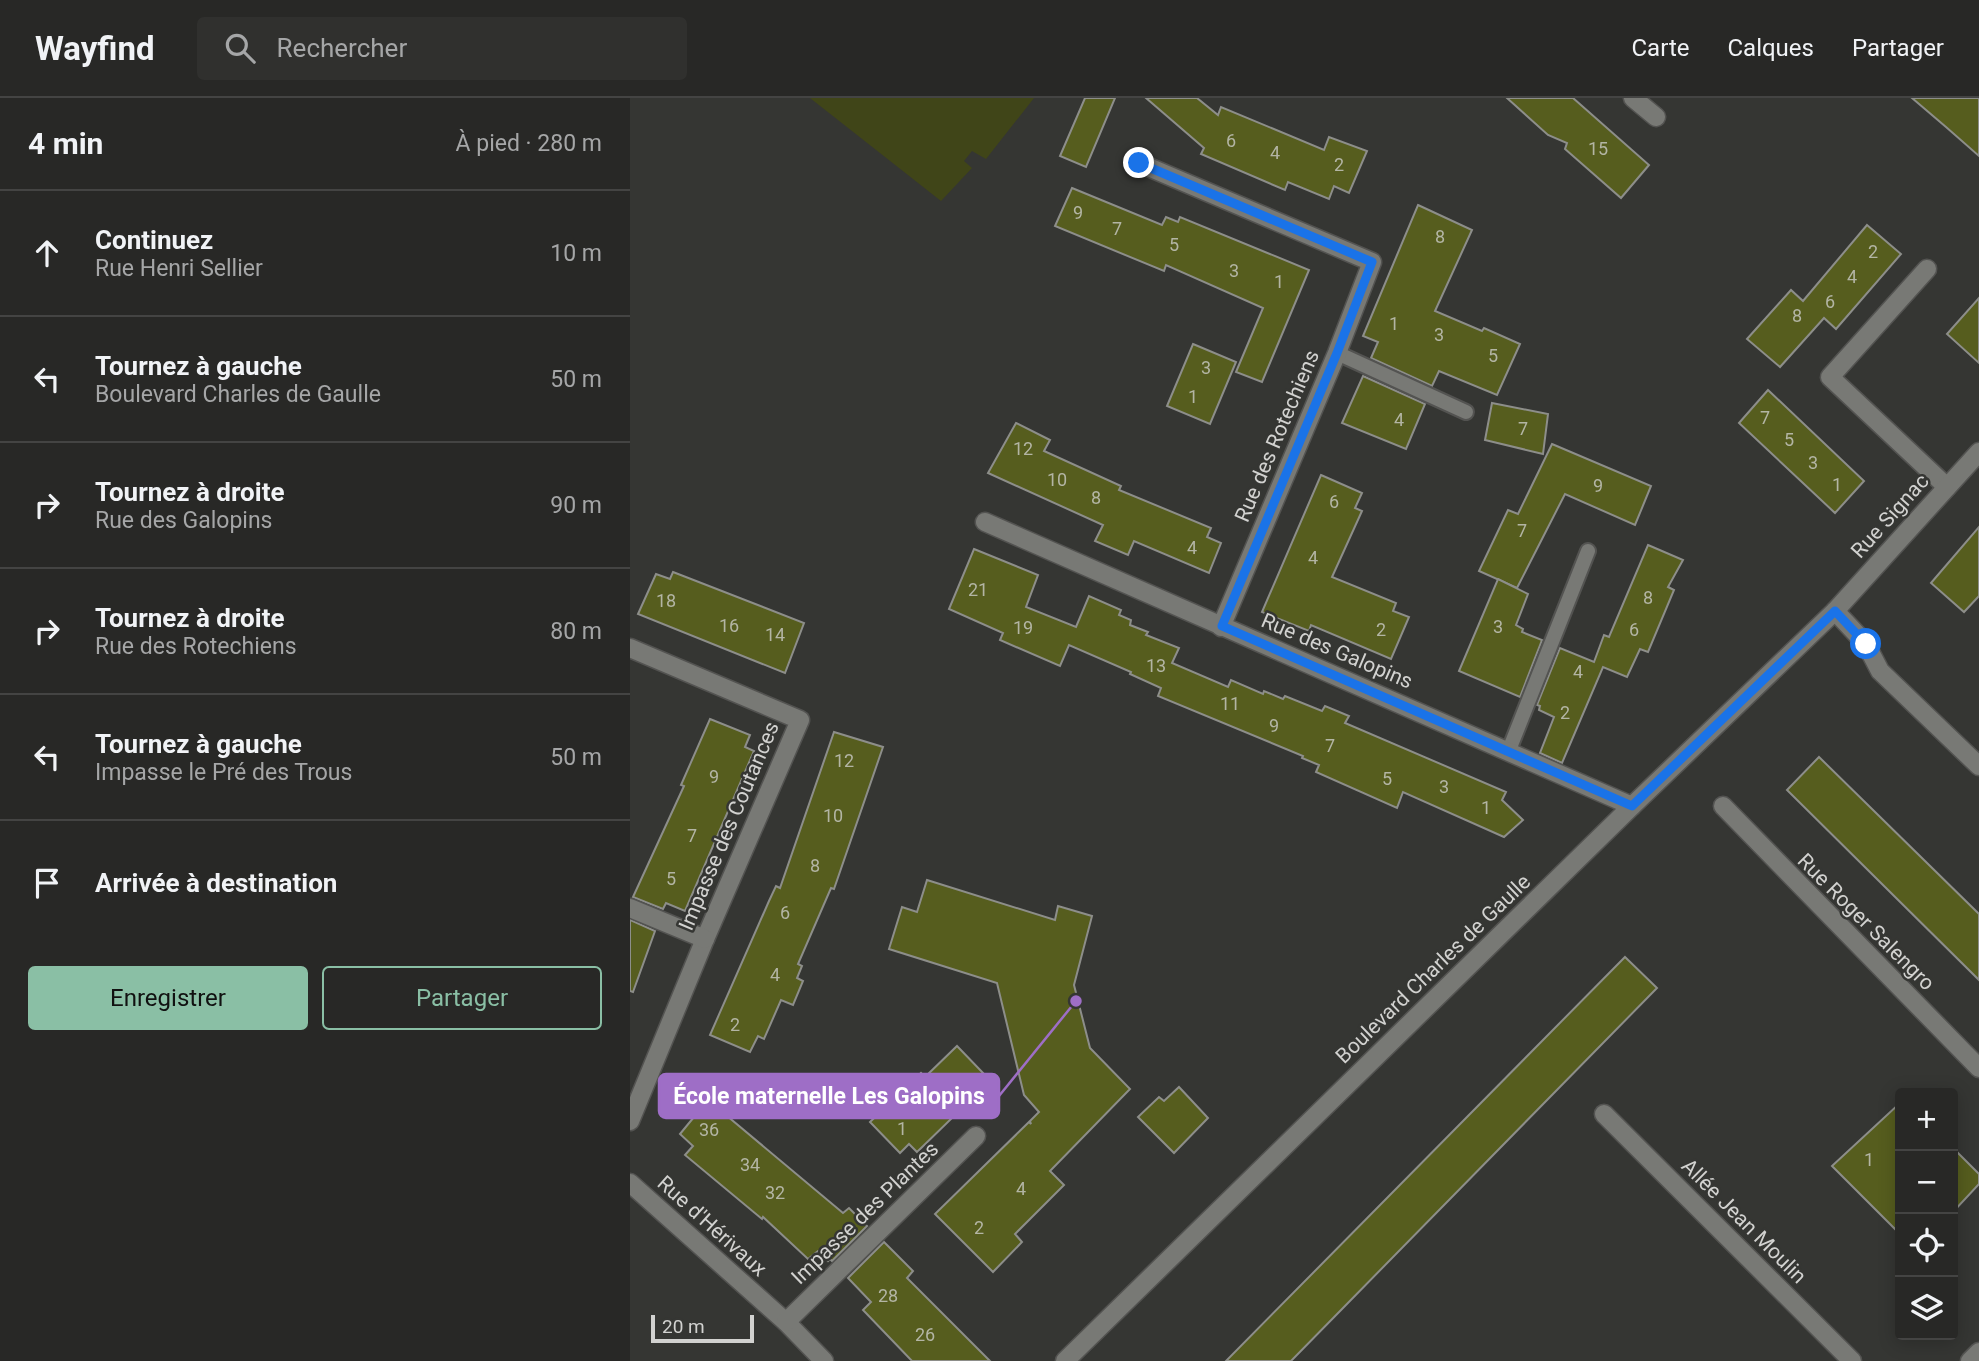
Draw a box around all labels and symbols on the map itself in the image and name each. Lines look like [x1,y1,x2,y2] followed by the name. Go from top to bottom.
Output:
[1226,130,1236,151] house number: 6
[1588,138,1608,159] house number: 15
[1270,142,1280,163] house number: 4
[1123,147,1154,178] route end
[1334,154,1344,175] house number: 2
[1073,202,1083,223] house number: 9
[1112,218,1122,239] house number: 7
[1435,226,1445,247] house number: 8
[1169,234,1179,255] house number: 5
[1868,241,1878,262] house number: 2
[1229,260,1239,281] house number: 3
[1847,266,1857,287] house number: 4
[1274,271,1284,292] house number: 1
[1825,291,1835,312] house number: 6
[1792,305,1802,326] house number: 8
[1389,313,1399,334] house number: 1
[1434,324,1444,345] house number: 3
[1488,345,1498,366] house number: 5
[1230,347,1324,525] street label: Rue des Rotechiens
[1201,357,1211,378] house number: 3
[1188,386,1198,407] house number: 1
[1760,407,1770,428] house number: 7
[1394,409,1404,430] house number: 4
[1518,418,1528,439] house number: 7
[1784,429,1794,450] house number: 5
[1013,438,1033,459] house number: 12
[1808,452,1818,473] house number: 3
[1047,469,1067,490] house number: 10
[1846,469,1934,563] street label: Rue Signac
[1832,474,1842,495] house number: 1
[1593,475,1603,496] house number: 9
[1091,487,1101,508] house number: 8
[1329,491,1339,512] house number: 6
[1517,520,1527,541] house number: 7
[1187,537,1197,558] house number: 4
[1308,547,1318,568] house number: 4
[968,579,988,600] house number: 21
[1643,587,1653,608] house number: 8
[656,590,676,611] house number: 18
[1258,608,1416,694] street label: Rue des Galopins
[719,615,739,636] house number: 16
[1493,616,1503,637] house number: 3
[1013,617,1033,638] house number: 19
[1376,619,1386,640] house number: 2
[1629,619,1639,640] house number: 6
[765,624,785,645] house number: 14
[1850,628,1881,659] route start
[1146,655,1166,676] house number: 13
[1573,661,1583,682] house number: 4
[1220,693,1240,714] house number: 11
[1560,702,1570,723] house number: 2
[1269,715,1279,736] house number: 9
[674,718,784,934] street label: Impasse des Coutances
[1325,735,1335,756] house number: 7
[834,750,854,771] house number: 12
[709,766,719,787] house number: 9
[1382,768,1392,789] house number: 5
[1439,776,1449,797] house number: 3
[1481,797,1491,818] house number: 1
[823,805,843,826] house number: 10
[687,825,697,846] house number: 7
[1793,849,1939,995] street label: Rue Roger Salengro
[810,855,820,876] house number: 8
[666,868,676,889] house number: 5
[1331,870,1535,1068] street label: Boulevard Charles de Gaulle
[780,902,790,923] house number: 6
[770,964,780,985] house number: 4
[730,1014,740,1035] house number: 2
[659,1074,999,1118] callout: École maternelle Les Galopins
[673,1082,985,1110] text: École maternelle Les Galopins
[897,1118,907,1139] house number: 1
[699,1119,719,1140] house number: 36
[787,1137,943,1289] street label: Impasse des Plantes
[1864,1149,1874,1170] house number: 1
[740,1154,760,1175] house number: 34
[1677,1154,1811,1288] street label: Allée Jean Moulin
[653,1171,771,1281] street label: Rue d'Hérivaux
[1016,1178,1026,1199] house number: 4
[765,1182,785,1203] house number: 32
[974,1217,984,1238] house number: 2
[878,1285,898,1306] house number: 28
[651,1312,754,1344] scale bar
[915,1324,935,1345] house number: 26

